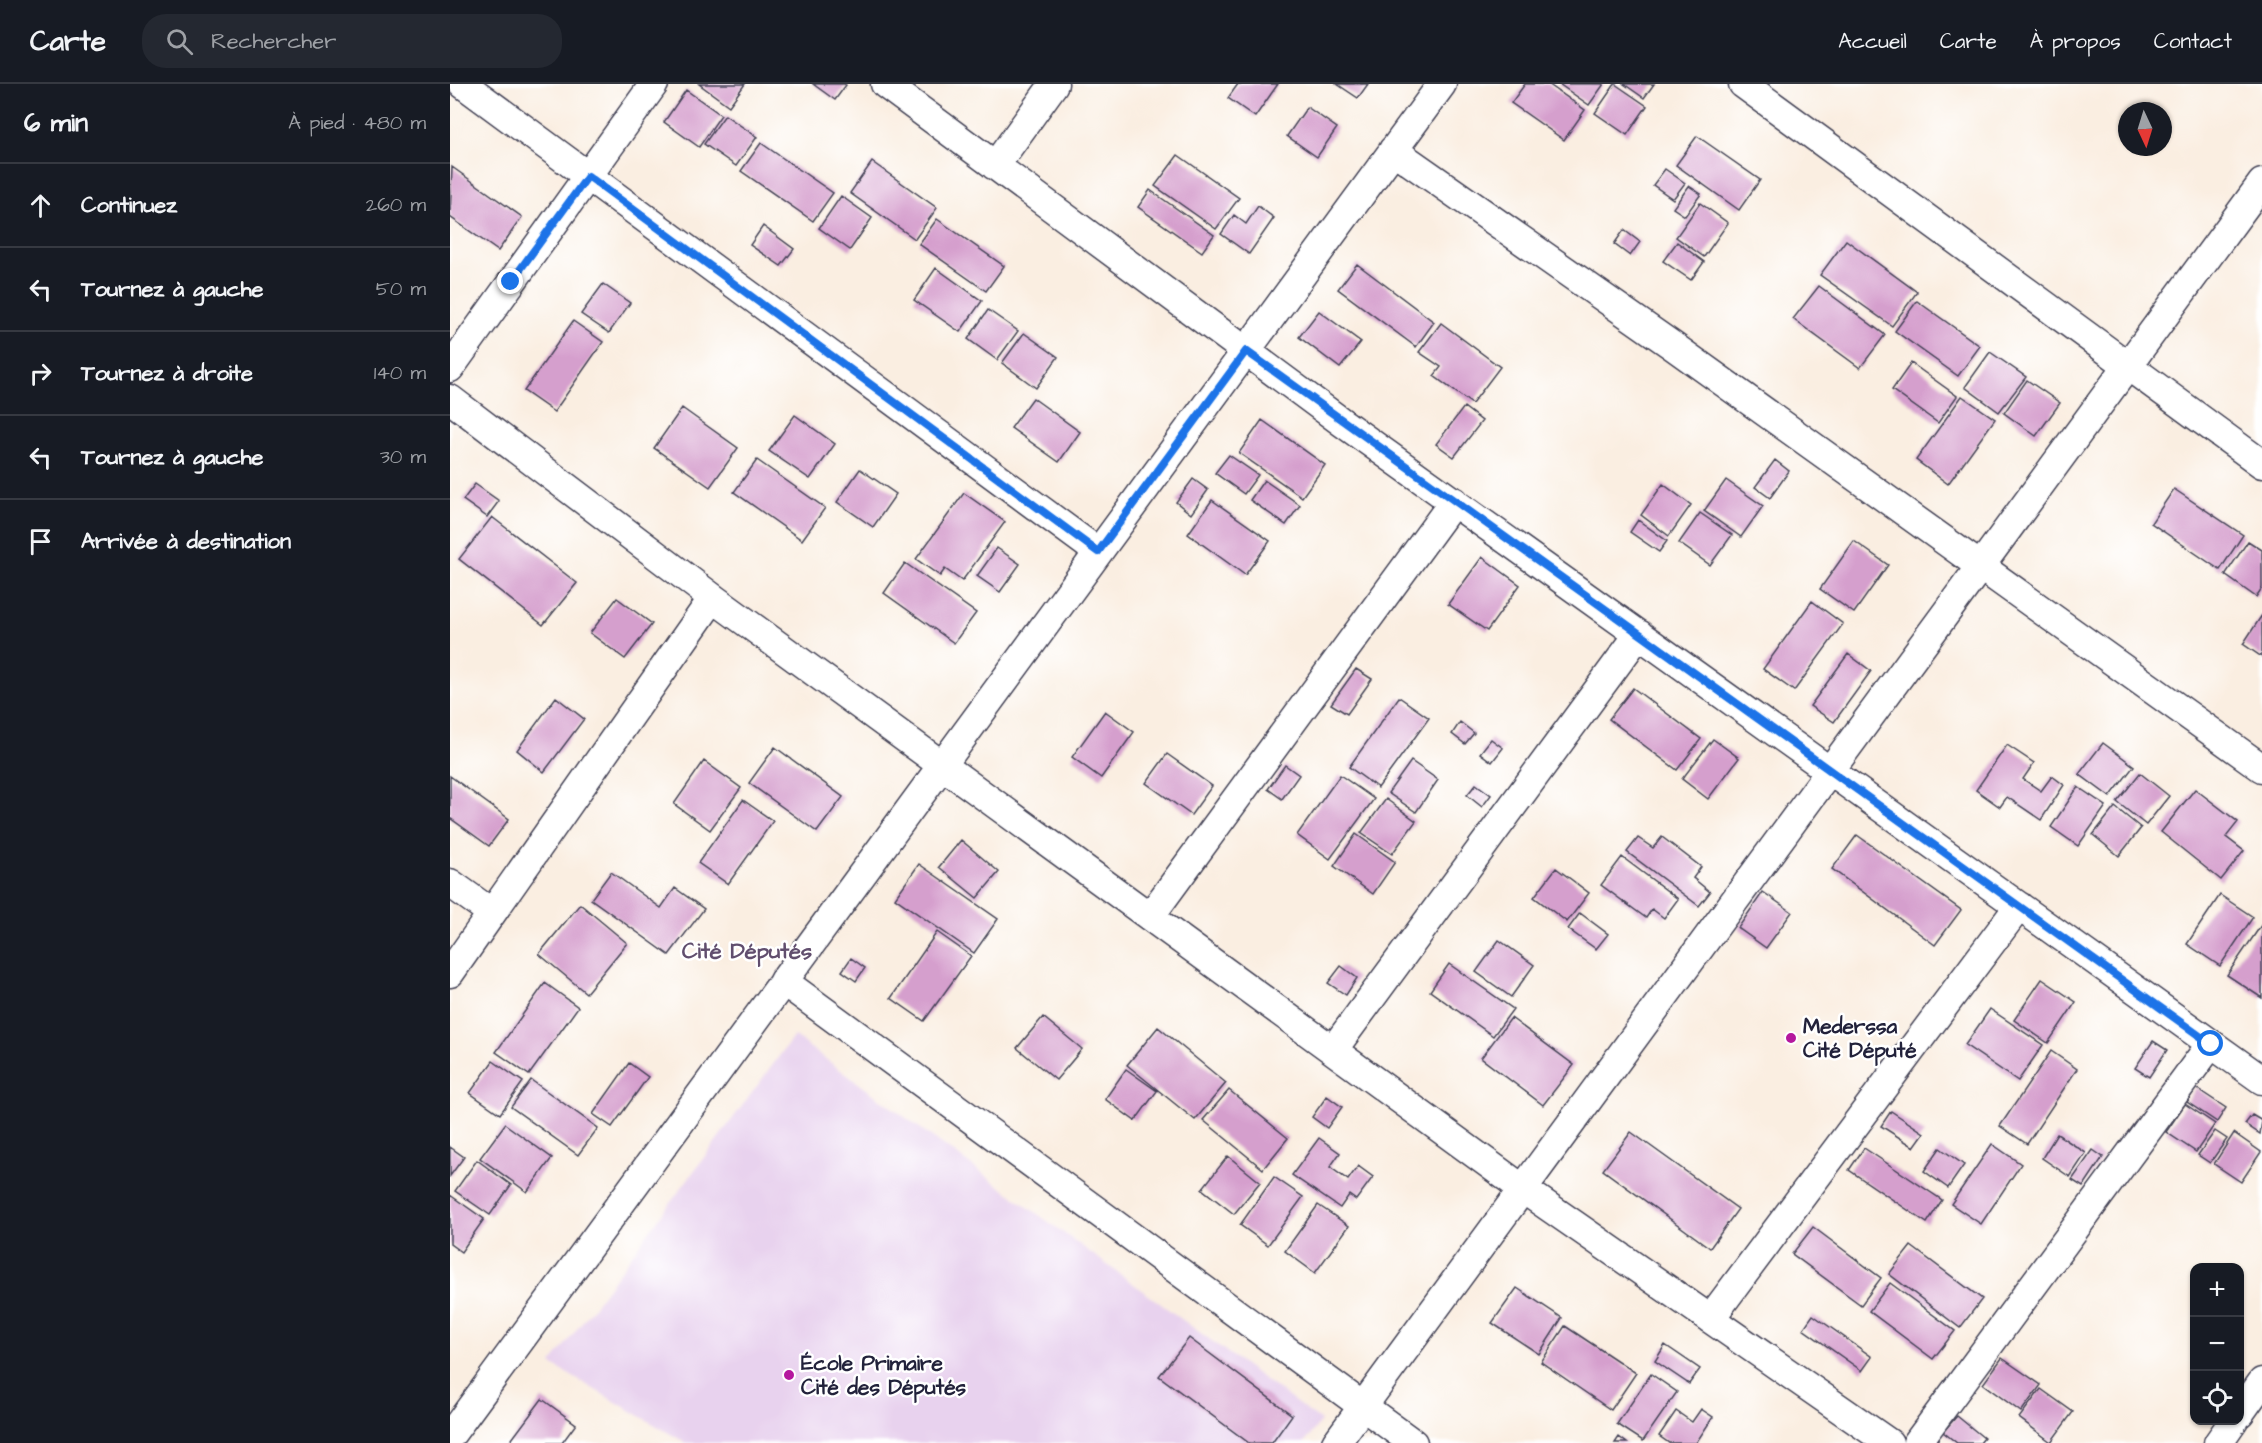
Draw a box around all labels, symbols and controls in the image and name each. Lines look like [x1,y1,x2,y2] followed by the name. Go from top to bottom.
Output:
[142,14,562,68] search box
[30,22,106,61] text: Carte
[163,25,196,58] icon: search
[211,26,336,57] text: Rechercher
[1838,27,1907,56] text: Accueil
[1940,27,1997,56] text: Carte
[2030,27,2121,56] text: À propos
[2154,27,2232,56] text: Contact
[2118,102,2172,156] north arrow
[24,105,88,141] text: 6 min
[288,109,426,137] text: À pied · 480 m
[24,189,57,222] icon: ahead
[81,190,177,221] text: Continuez
[366,191,426,219] text: 260 m
[497,268,523,294] route end
[24,273,57,306] icon: left
[81,274,263,305] text: Tournez à gauche
[376,275,426,303] text: 50 m
[24,357,57,390] icon: right
[81,358,253,389] text: Tournez à droite
[374,359,426,387] text: 140 m
[24,441,57,474] icon: left
[81,442,263,473] text: Tournez à gauche
[380,443,426,471] text: 30 m
[24,525,57,558] icon: arrive
[81,526,291,557] text: Arrivée à destination
[682,936,812,967] district label: Cité Députés
[1803,1012,1917,1066] place label: Mederssa Cité Député
[2197,1030,2223,1056] route start
[1784,1031,1798,1045] marker: Mederssa Cité Député
[2190,1263,2244,1425] map controls
[2190,1263,2244,1317] button: +
[2190,1317,2244,1371] button: −
[801,1349,967,1403] place label: École Primaire Cité des Députés
[782,1368,796,1382] marker: École Primaire Cité des Députés
[2190,1371,2244,1425] button: locate

